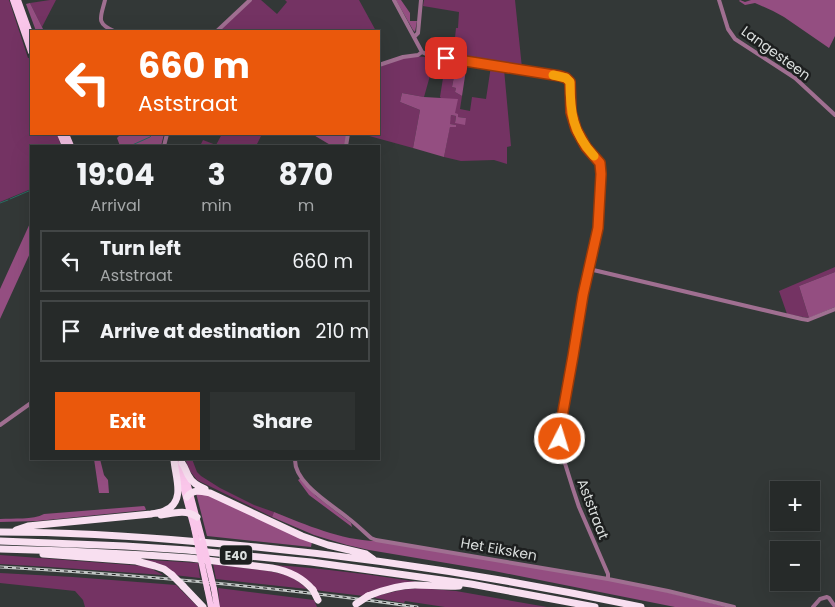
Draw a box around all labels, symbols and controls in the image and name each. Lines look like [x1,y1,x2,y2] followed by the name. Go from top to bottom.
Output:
[737,21,815,85] street label: Langesteen
[425,37,467,79] pin
[138,41,250,90] text: 660 m
[432,44,460,72] icon: arrive
[55,50,120,115] icon: left
[138,88,238,119] text: Aststraat
[77,153,155,196] text: 19:04
[207,153,226,196] text: 3
[278,153,333,196] text: 870
[90,194,141,217] text: Arrival
[201,194,232,217] text: min
[298,194,314,217] text: m
[100,235,181,262] text: Turn left
[57,247,85,275] icon: left
[292,248,353,275] text: 660 m
[100,264,173,287] text: Aststraat
[57,317,85,345] icon: arrive
[100,318,301,345] text: Arrive at destination
[316,318,369,345] text: 210 m
[55,392,200,450] button: Exit
[210,392,355,450] button: Share
[533,412,585,464] position arrow
[572,476,614,542] street label: Aststraat
[770,481,820,591] map controls
[770,481,820,531] button: +
[459,532,539,566] street label: Het Eiksken
[770,541,820,591] button: −
[220,546,252,564] road number: E40

